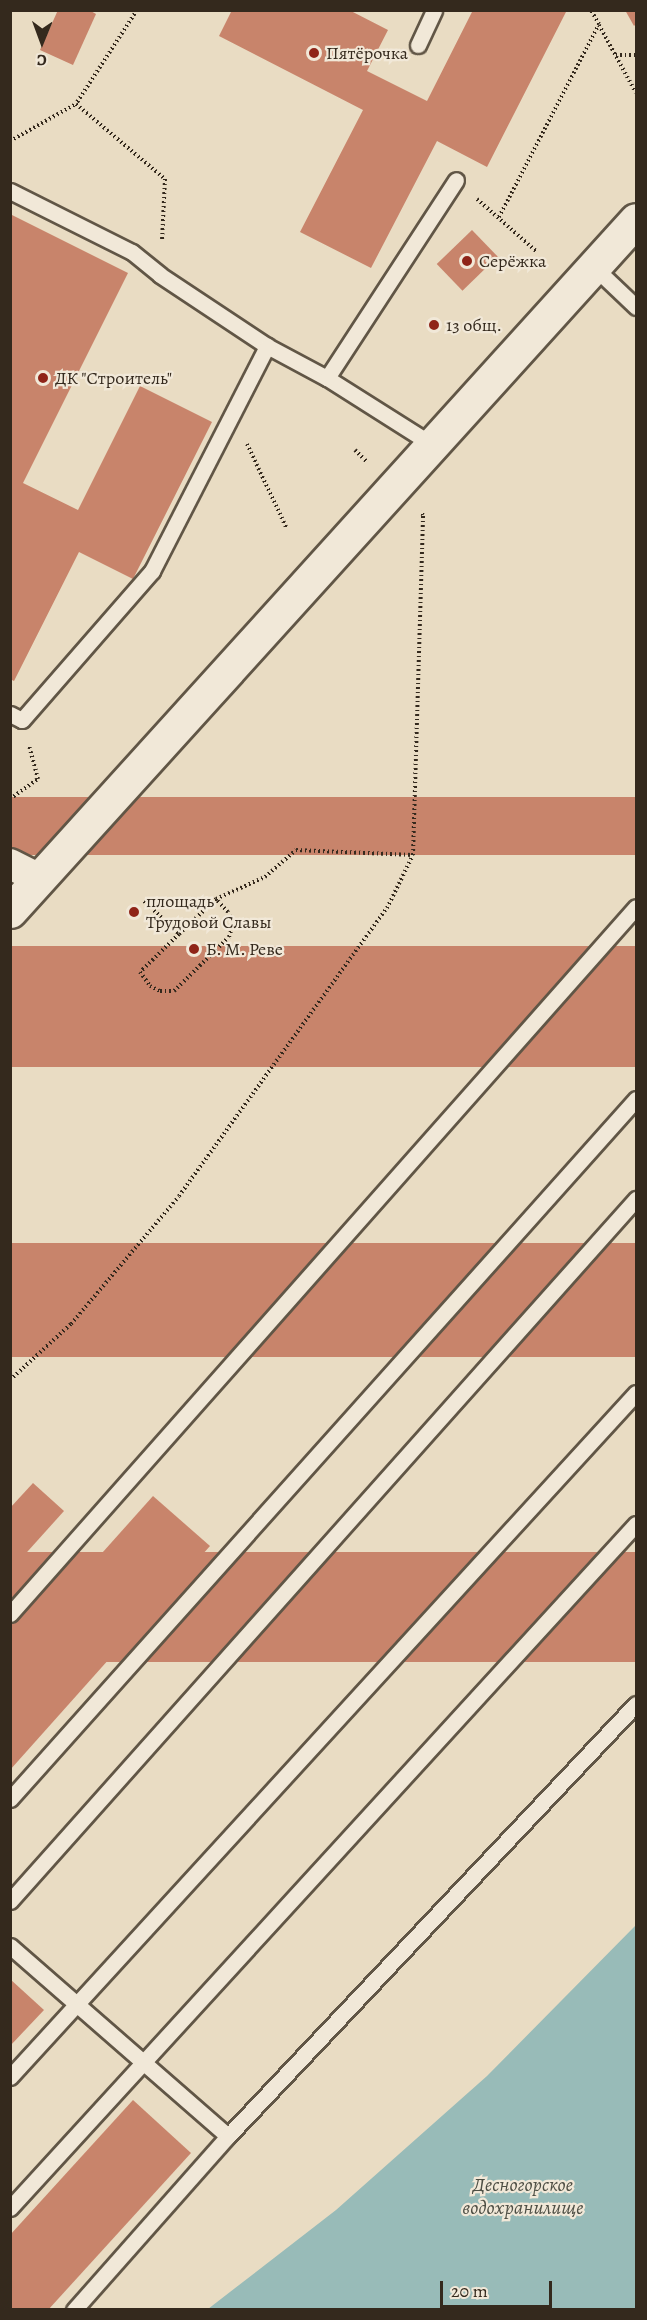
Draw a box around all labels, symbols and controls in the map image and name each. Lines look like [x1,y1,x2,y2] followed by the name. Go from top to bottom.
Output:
[12,12,72,72] north arrow
[326,42,408,64] place label: Пятёрочка
[307,46,321,60] marker: Пятёрочка
[37,49,47,71] text: С
[479,250,546,272] place label: Серёжка
[460,254,474,268] marker: Серёжка
[446,314,502,336] place label: 13 общ.
[427,318,441,332] marker: 13 общ.
[55,367,172,389] place label: ДК "Строитель"
[36,371,50,385] marker: ДК "Строитель"
[146,891,271,934] place label: площадь Трудовой Славы
[127,905,141,919] marker: площадь Трудовой Славы
[206,938,284,960] place label: Б. М. Реве
[187,942,201,956] marker: Б. М. Реве
[463,2172,583,2219] water label: Десногорское водохранилище
[443,2269,556,2307] scale bar
[451,2279,488,2303] text: 20 m

